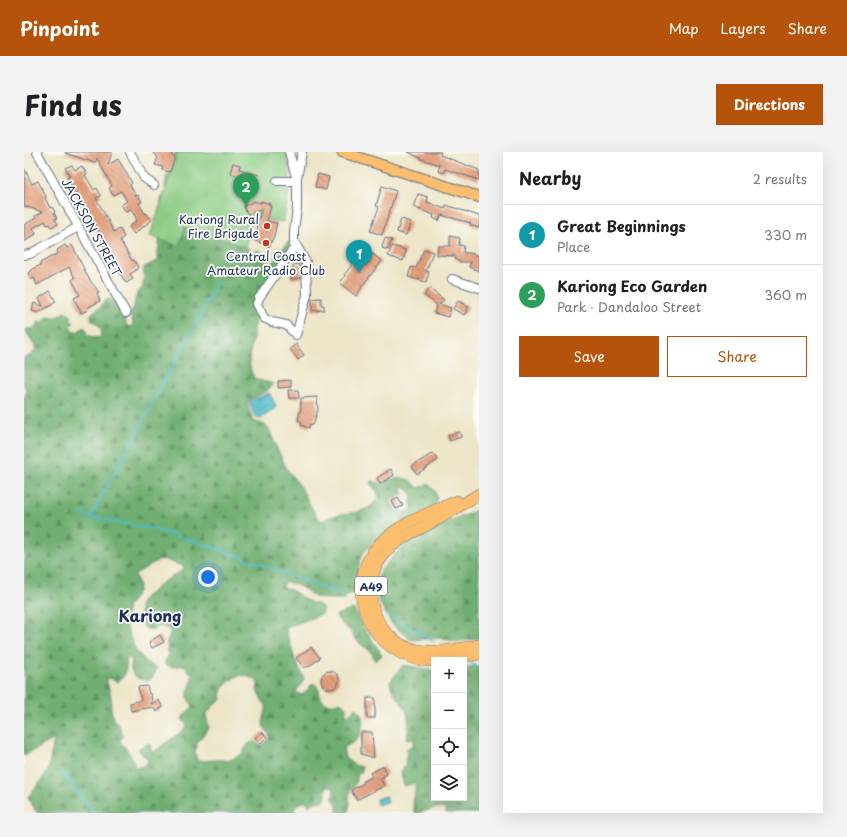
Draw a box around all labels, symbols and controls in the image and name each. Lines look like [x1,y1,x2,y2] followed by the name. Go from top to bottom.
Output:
[20,14,100,42] text: Pinpoint
[669,18,699,39] text: Map
[721,18,766,39] text: Layers
[788,18,827,39] text: Share
[24,83,122,126] text: Find us
[716,84,823,125] button: Directions
[519,165,581,191] text: Nearby
[753,169,807,188] text: 2 results
[233,173,259,206] pin: 2
[58,175,127,280] street label: JACKSON STREET
[179,210,259,242] place label: Kariong Rural Fire Brigade
[557,214,686,237] text: Great Beginnings
[262,221,272,231] marker: Kariong Rural Fire Brigade
[529,225,535,244] text: 1
[764,225,807,244] text: 330 m
[557,237,590,256] text: Place
[261,238,271,248] marker: Central Coast Amateur Radio Club
[346,240,372,273] pin: 1
[207,247,325,279] place label: Central Coast Amateur Radio Club
[557,274,707,297] text: Kariong Eco Garden
[527,285,537,304] text: 2
[764,285,807,304] text: 360 m
[557,297,701,316] text: Park · Dandaloo Street
[519,336,659,377] button: Save
[667,336,807,377] button: Share
[198,567,218,587] your location
[355,577,387,595] road number: A49
[118,603,182,627] district label: Kariong
[431,657,467,801] map controls
[431,657,467,693] button: +
[431,693,467,729] button: −
[431,729,467,765] button: locate
[431,765,467,801] button: layers

